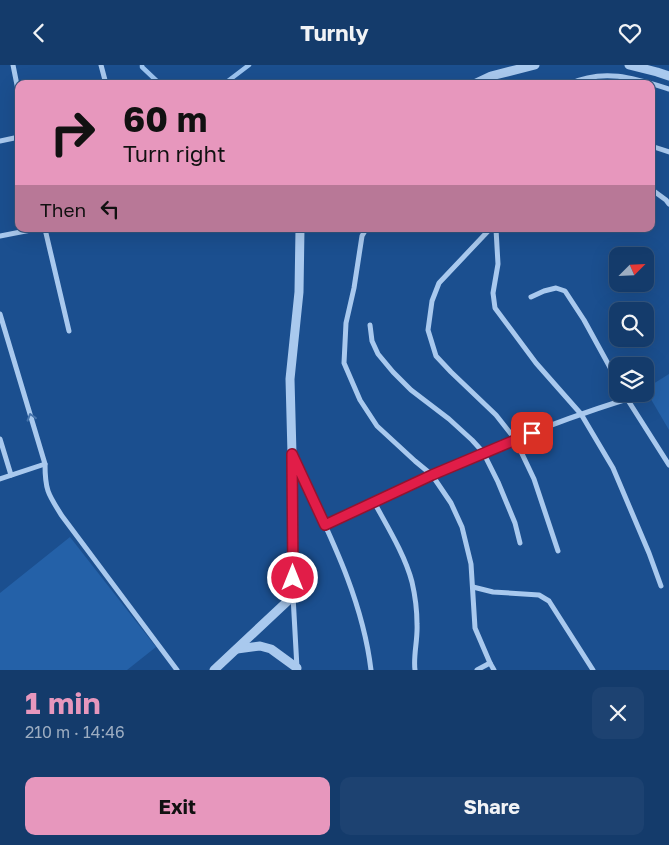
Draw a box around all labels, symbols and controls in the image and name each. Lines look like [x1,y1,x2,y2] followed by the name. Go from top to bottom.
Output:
[25,19,53,47] icon: back
[300,19,369,46] text: Turnly
[616,19,644,47] icon: heart
[123,98,207,140] text: 60 m
[40,100,105,165] icon: right
[123,140,226,167] text: Turn right
[96,195,124,223] icon: left
[40,198,86,221] text: Then
[609,247,654,293] north arrow
[609,247,654,402] map controls
[609,302,654,347] button: search
[609,357,654,402] button: layers
[511,412,553,454] pin
[27,413,37,422] one-way arrow
[518,419,546,447] icon: arrive
[266,551,318,603] position arrow
[25,685,101,721] text: 1 min
[592,687,644,739] button: close
[25,722,125,742] text: 210 m · 14:46
[25,777,330,835] button: Exit
[340,777,644,835] button: Share

